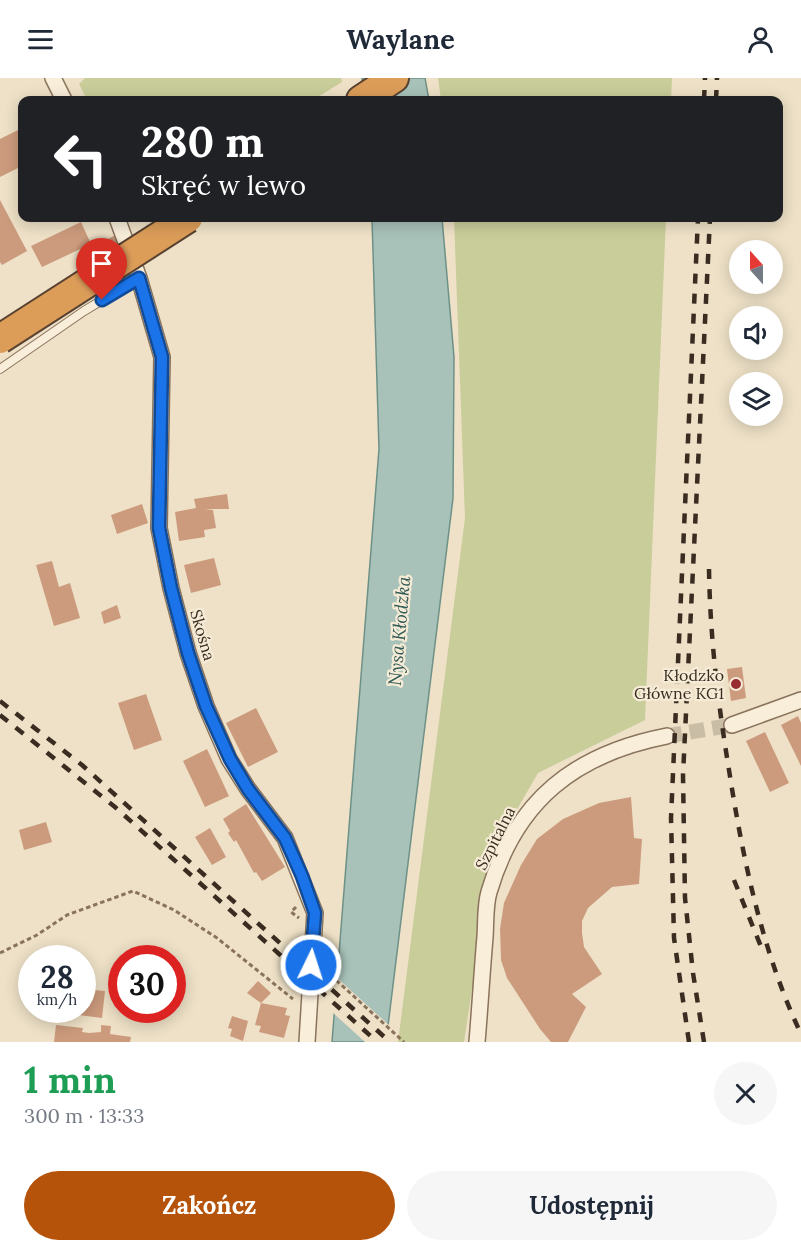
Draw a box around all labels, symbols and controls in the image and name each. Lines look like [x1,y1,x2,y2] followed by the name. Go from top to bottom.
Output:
[346,22,455,56] text: Waylane
[24,23,57,56] icon: menu
[744,23,777,56] icon: person
[141,115,264,169] text: 280 m
[42,120,120,198] icon: left
[141,168,306,202] text: Skręć w lewo
[76,238,127,300] pin
[729,240,783,294] north arrow
[729,240,783,426] map controls
[85,247,118,280] icon: arrive
[729,306,783,360] button: sound
[729,372,783,426] button: layers
[383,575,415,687] water label: Nysa Kłodzka
[186,607,220,663] street label: Skośna
[634,665,724,703] place label: Kłodzko Główne KG1
[729,677,743,691] marker: Kłodzko Główne KG1
[471,803,519,873] street label: Szpitalna
[279,933,343,997] position arrow
[108,945,186,1023] speed limit sign: 30
[40,958,74,996] text: 28
[37,990,77,1009] text: km/h
[24,1057,116,1103] text: 1 min
[714,1062,777,1125] button: close
[24,1103,144,1128] text: 300 m · 13:33
[24,1171,395,1240] button: Zakończ
[407,1171,777,1240] button: Udostępnij

